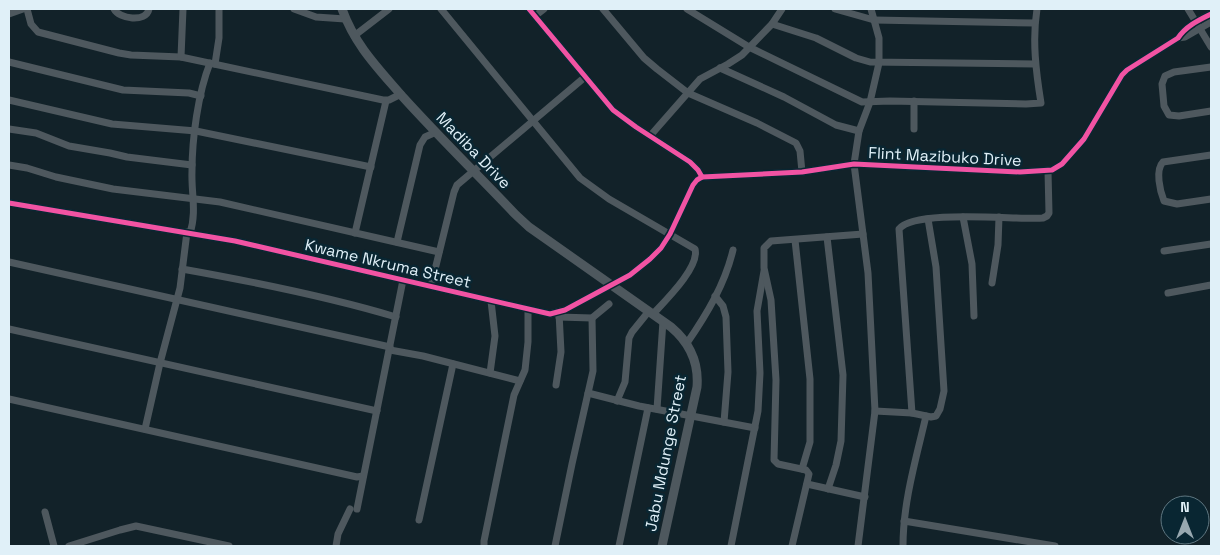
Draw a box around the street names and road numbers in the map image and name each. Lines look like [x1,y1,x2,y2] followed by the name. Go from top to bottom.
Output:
[432,107,516,193] street label: Madiba Drive
[868,142,1022,171] street label: Flint Mazibuko Drive
[303,234,473,293] street label: Kwame Nkruma Street
[640,373,691,533] street label: Jabu Mdunge Street

